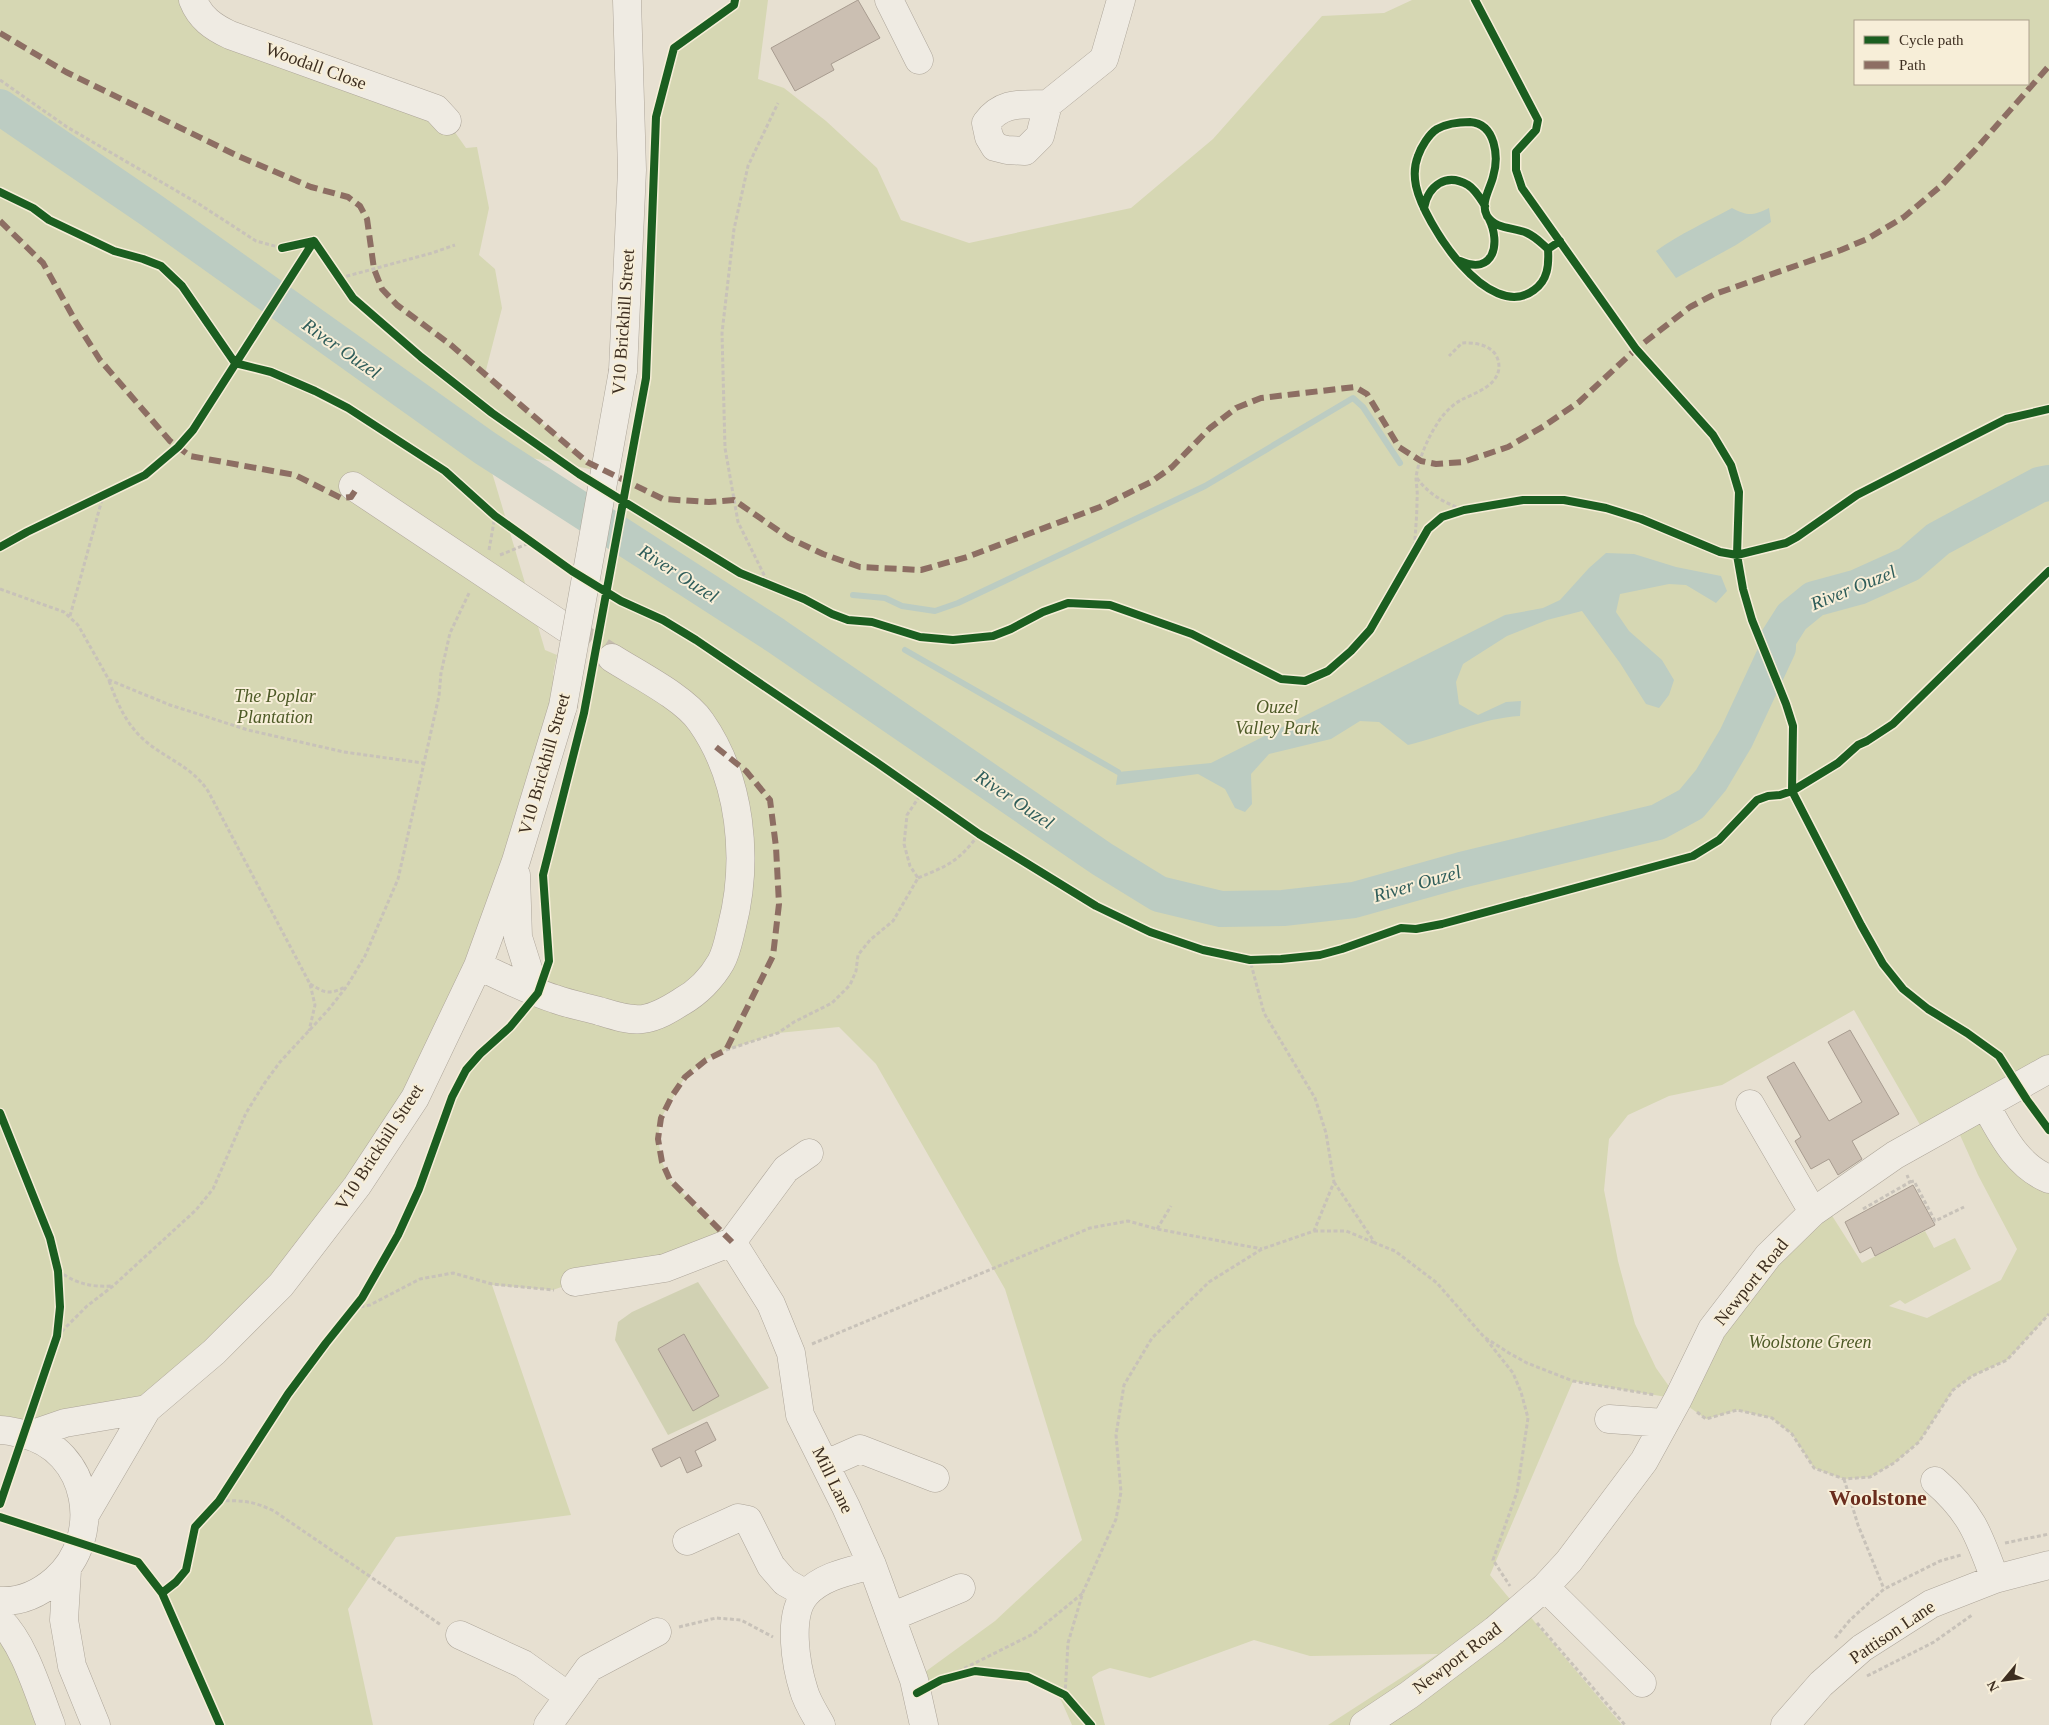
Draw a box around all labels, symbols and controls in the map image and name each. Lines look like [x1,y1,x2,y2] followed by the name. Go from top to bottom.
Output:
[1854,20,2029,85] legend
[1899,32,1964,48] text: Cycle path
[263,38,369,94] street label: Woodall Close
[1899,57,1926,73] text: Path
[608,248,638,396] street label: V10 Brickhill Street
[298,313,385,383] water label: River Ouzel
[634,539,722,607] water label: River Ouzel
[1806,561,1899,614] water label: River Ouzel
[234,686,317,727] park label: The Poplar Plantation
[514,691,574,837] street label: V10 Brickhill Street
[1235,697,1320,738] park label: Ouzel Valley Park
[971,765,1058,833] water label: River Ouzel
[1370,861,1463,906] water label: River Ouzel
[331,1080,427,1214] street label: V10 Brickhill Street
[1710,1235,1792,1329] street label: Newport Road
[1748,1332,1872,1352] park label: Woolstone Green
[808,1443,858,1517] street label: Mill Lane
[1829,1485,1927,1510] district label: Woolstone
[1846,1596,1938,1668] street label: Pattison Lane
[1409,1618,1505,1698] street label: Newport Road
[1979,1655,2029,1705] north arrow
[1984,1678,2002,1694] text: N

